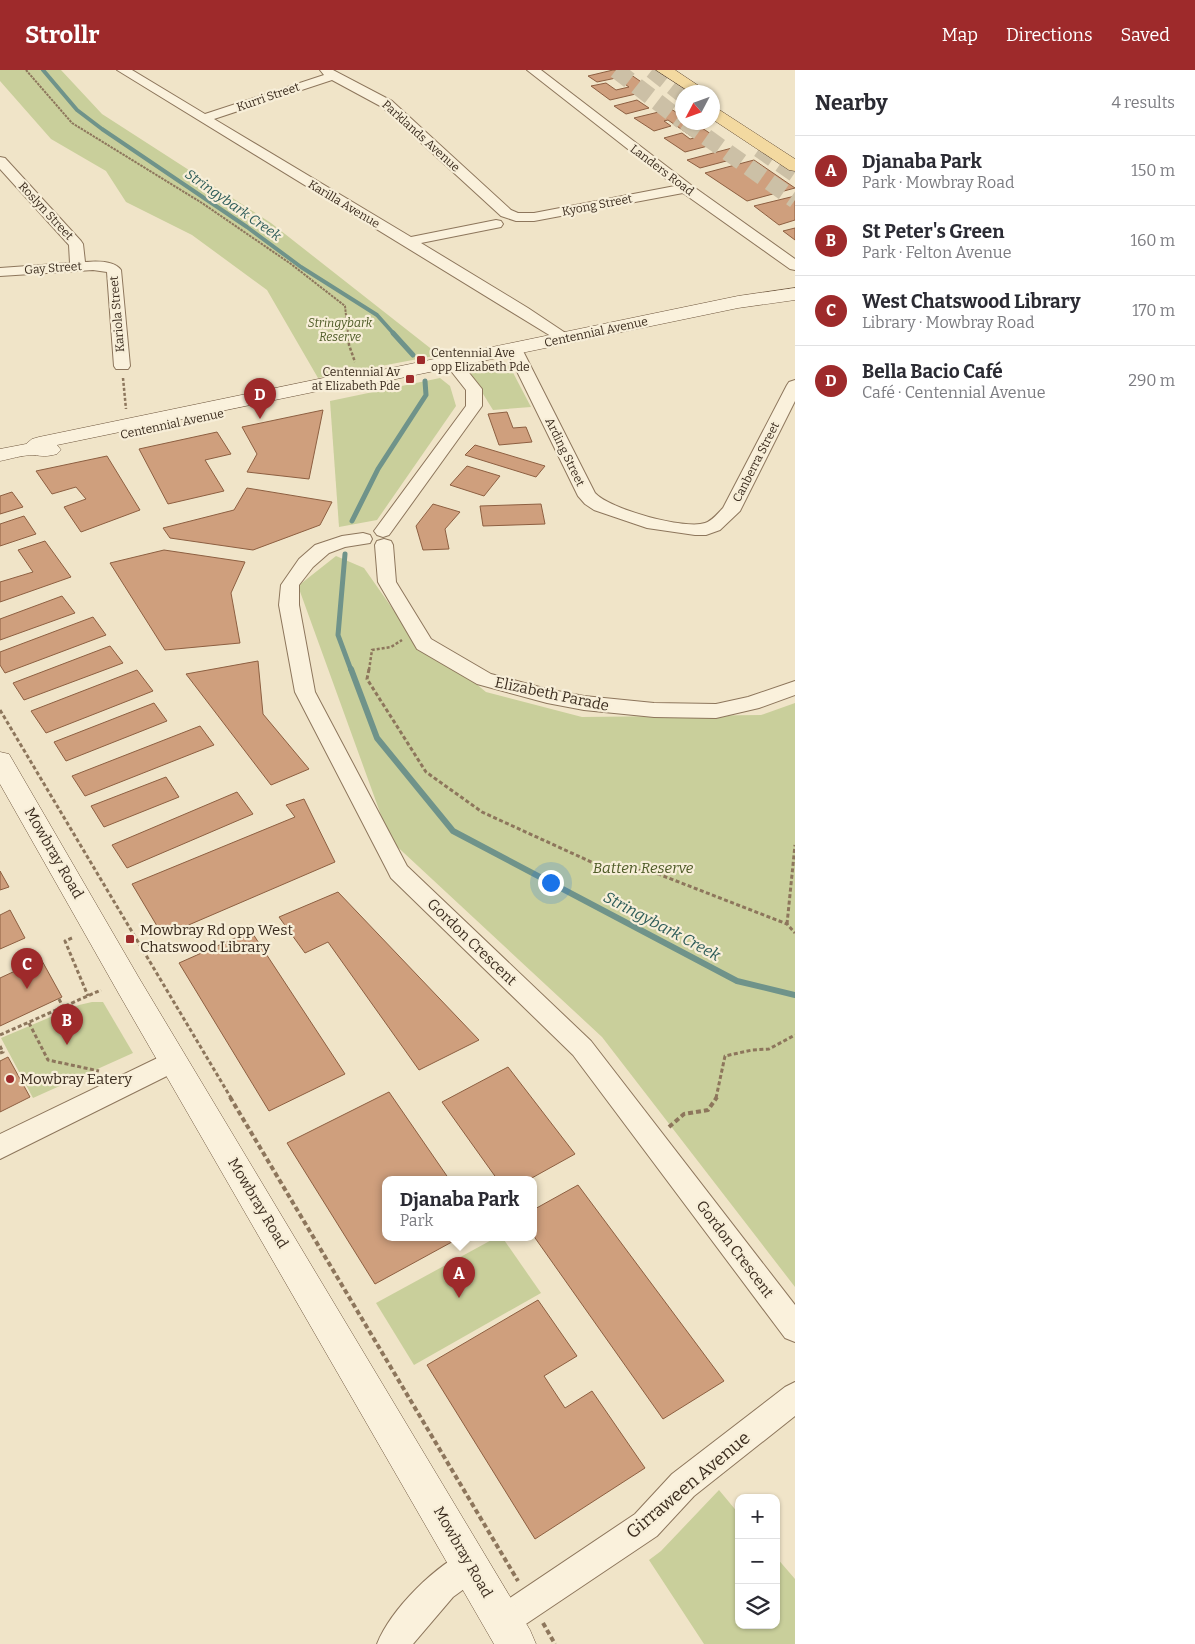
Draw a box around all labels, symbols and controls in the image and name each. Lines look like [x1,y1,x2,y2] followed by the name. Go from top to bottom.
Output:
[25,21,100,49] text: Strollr
[942,24,978,46] text: Map
[1006,24,1093,46] text: Directions
[1121,24,1170,46] text: Saved
[235,79,302,114] street label: Kurri Street
[675,85,720,130] north arrow
[815,90,888,116] text: Nearby
[1112,93,1175,112] text: 4 results
[379,97,463,175] street label: Parklands Avenue
[628,142,696,198] street label: Landers Road
[862,150,982,173] text: Djanaba Park
[825,161,837,180] text: A
[1131,161,1175,180] text: 150 m
[182,165,285,245] water label: Stringybark Creek
[862,173,1014,192] text: Park · Mowbray Road
[306,177,382,231] street label: Karilla Avenue
[16,179,77,243] street label: Roslyn Street
[561,191,634,219] street label: Kyong Street
[862,220,1005,243] text: St Peter's Green
[826,231,836,250] text: B
[1130,231,1175,250] text: 160 m
[862,243,1011,262] text: Park · Felton Avenue
[24,259,83,277] street label: Gay Street
[107,275,127,353] street label: Kariola Street
[862,290,1081,313] text: West Chatswood Library
[826,301,836,320] text: C
[1132,301,1175,320] text: 170 m
[862,313,1034,332] text: Library · Mowbray Road
[543,314,649,350] street label: Centennial Avenue
[308,316,373,344] park label: Stringybark Reserve
[431,346,530,374] place label: Centennial Ave opp Elizabeth Pde
[415,354,427,366] marker: Centennial Ave opp Elizabeth Pde
[862,360,1003,383] text: Bella Bacio Café
[312,365,401,393] place label: Centennial Av at Elizabeth Pde
[825,371,837,390] text: D
[1128,371,1175,390] text: 290 m
[404,373,416,385] marker: Centennial Av at Elizabeth Pde
[244,378,276,419] pin: D
[862,383,1045,402] text: Café · Centennial Avenue
[119,406,225,442] street label: Centennial Avenue
[542,415,588,489] street label: Arding Street
[730,419,783,504] street label: Canberra Street
[493,673,611,715] street label: Elizabeth Parade
[21,804,87,902] street label: Mowbray Road
[593,859,694,877] park label: Batten Reserve
[538,870,564,896] your location
[600,887,724,965] water label: Stringybark Creek
[424,895,521,990] street label: Gordon Crescent
[140,921,293,956] place label: Mowbray Rd opp West Chatswood Library
[124,933,136,945] marker: Mowbray Rd opp West Chatswood Library
[11,948,43,989] pin: C
[51,1004,83,1045] pin: B
[20,1070,132,1088] place label: Mowbray Eatery
[4,1073,16,1085] marker: Mowbray Eatery
[224,1155,292,1251] street label: Mowbray Road
[382,1176,537,1241] popup
[400,1188,519,1211] text: Djanaba Park
[692,1197,778,1302] street label: Gordon Crescent
[400,1211,433,1230] text: Park
[443,1257,475,1298] pin: A
[621,1427,755,1543] street label: Girraween Avenue
[735,1494,780,1629] map controls
[735,1494,780,1539] button: +
[430,1503,496,1601] street label: Mowbray Road
[735,1539,780,1584] button: −
[735,1584,780,1629] button: layers

